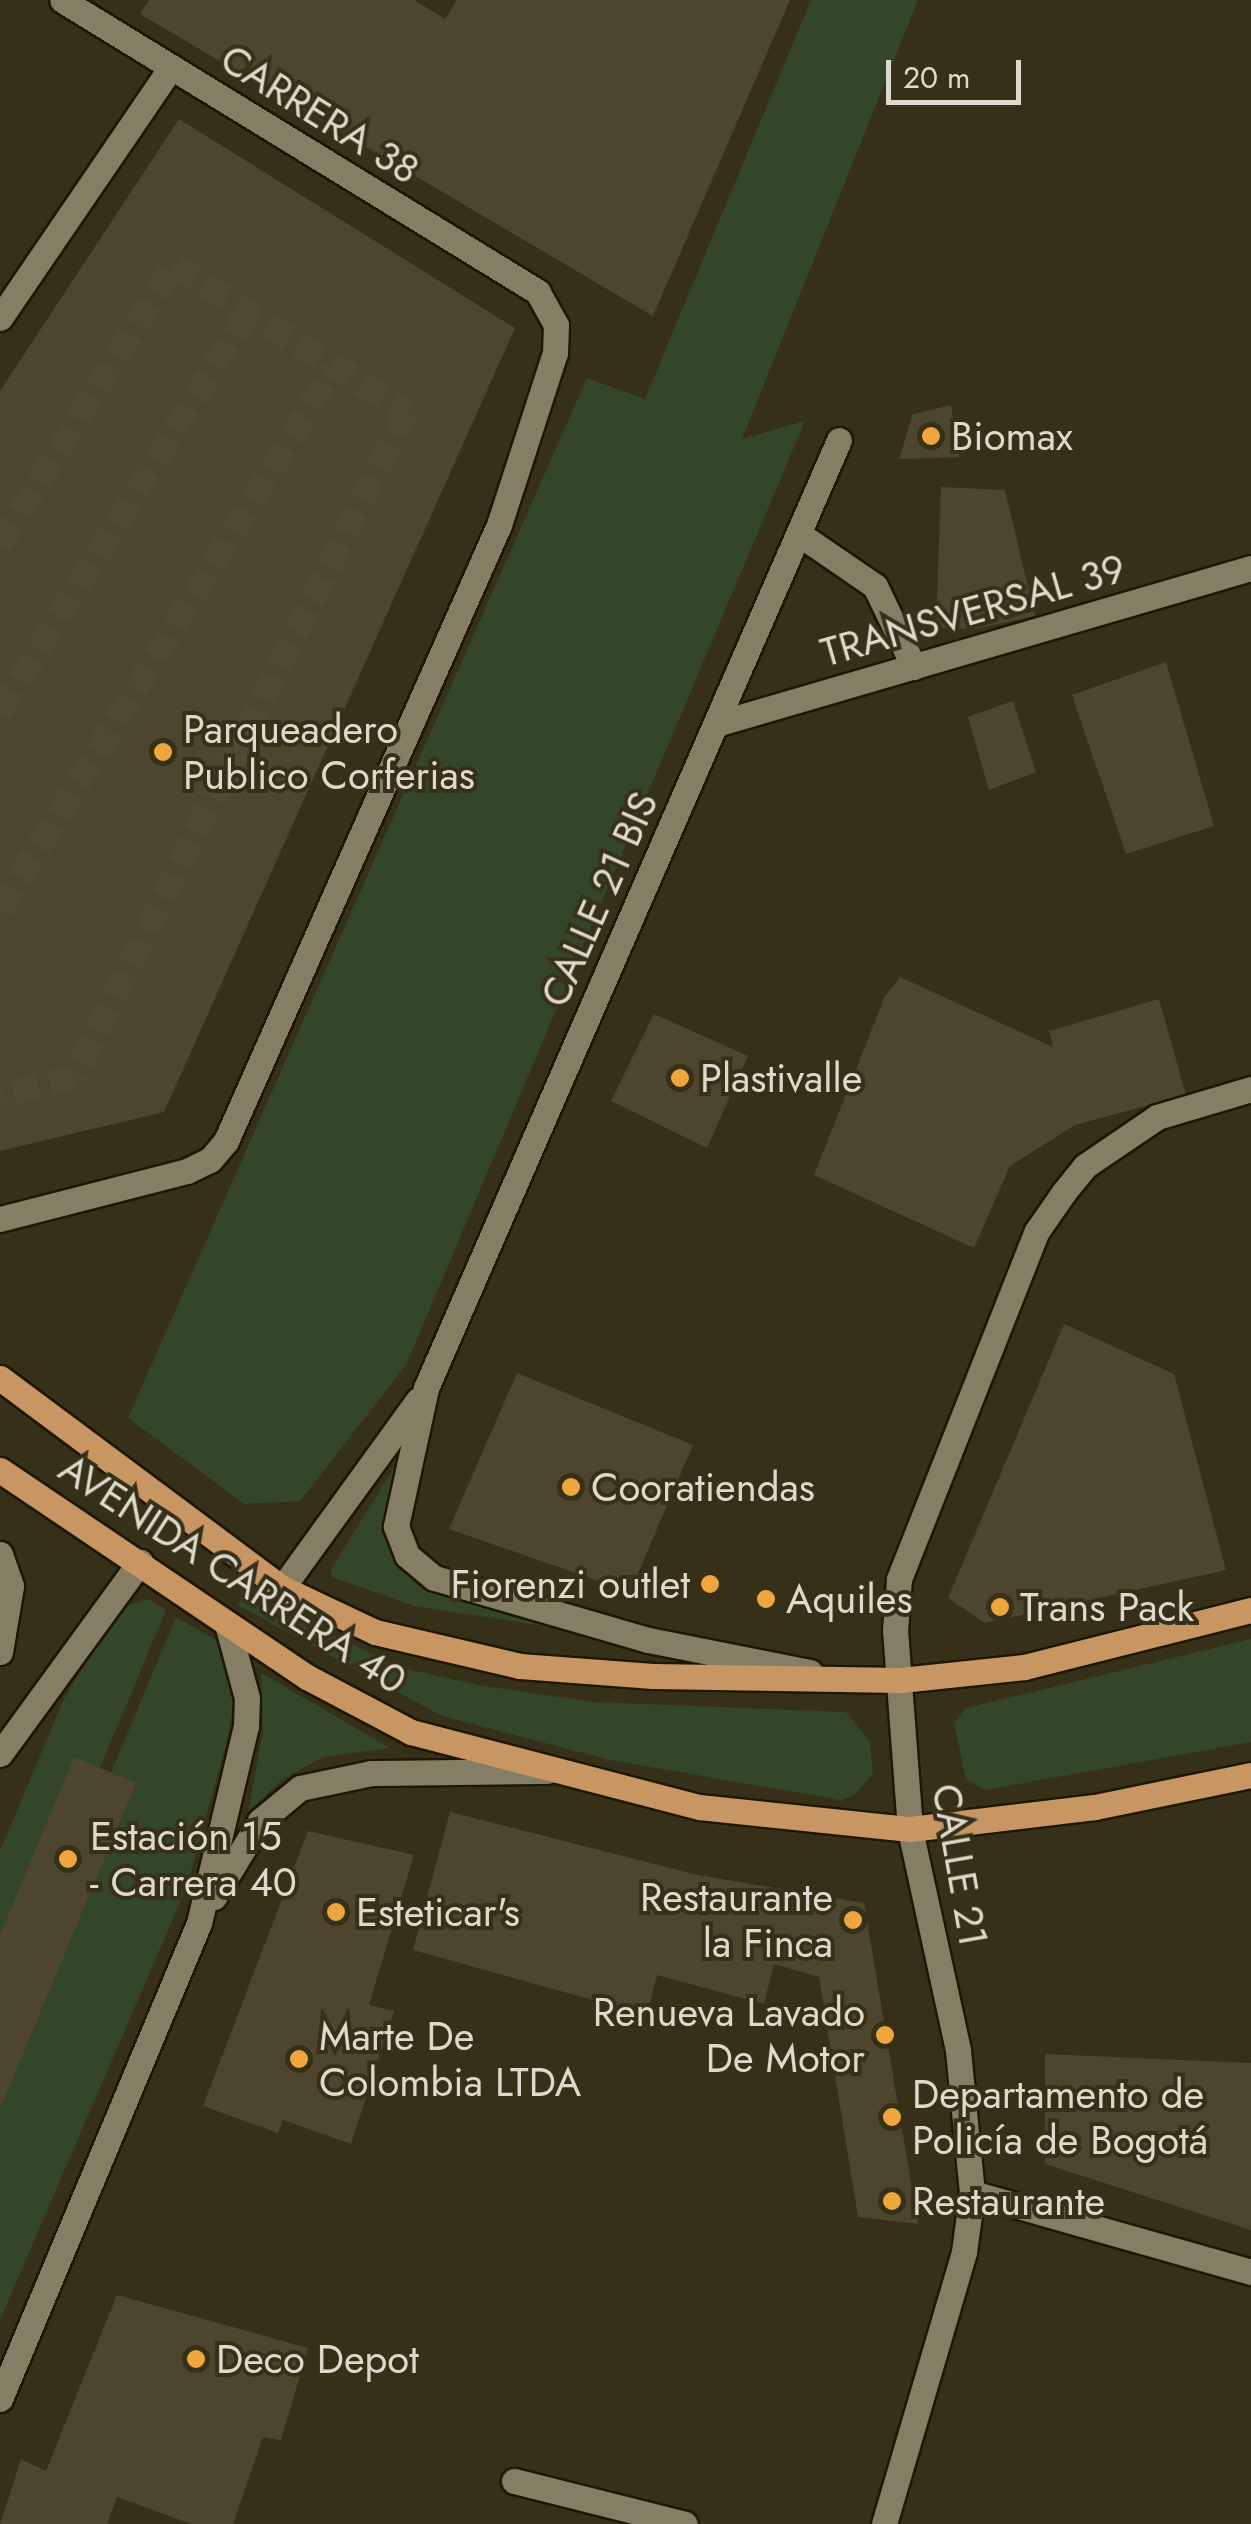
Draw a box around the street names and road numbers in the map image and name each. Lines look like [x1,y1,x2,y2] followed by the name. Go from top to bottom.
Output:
[212,34,428,194] street label: CARRERA 38
[815,544,1131,676] street label: TRANSVERSAL 39
[530,784,668,1014] street label: CALLE 21 BIS
[50,1444,416,1704] street label: AVENIDA CARRERA 40
[922,1780,998,1950] street label: CALLE 21

